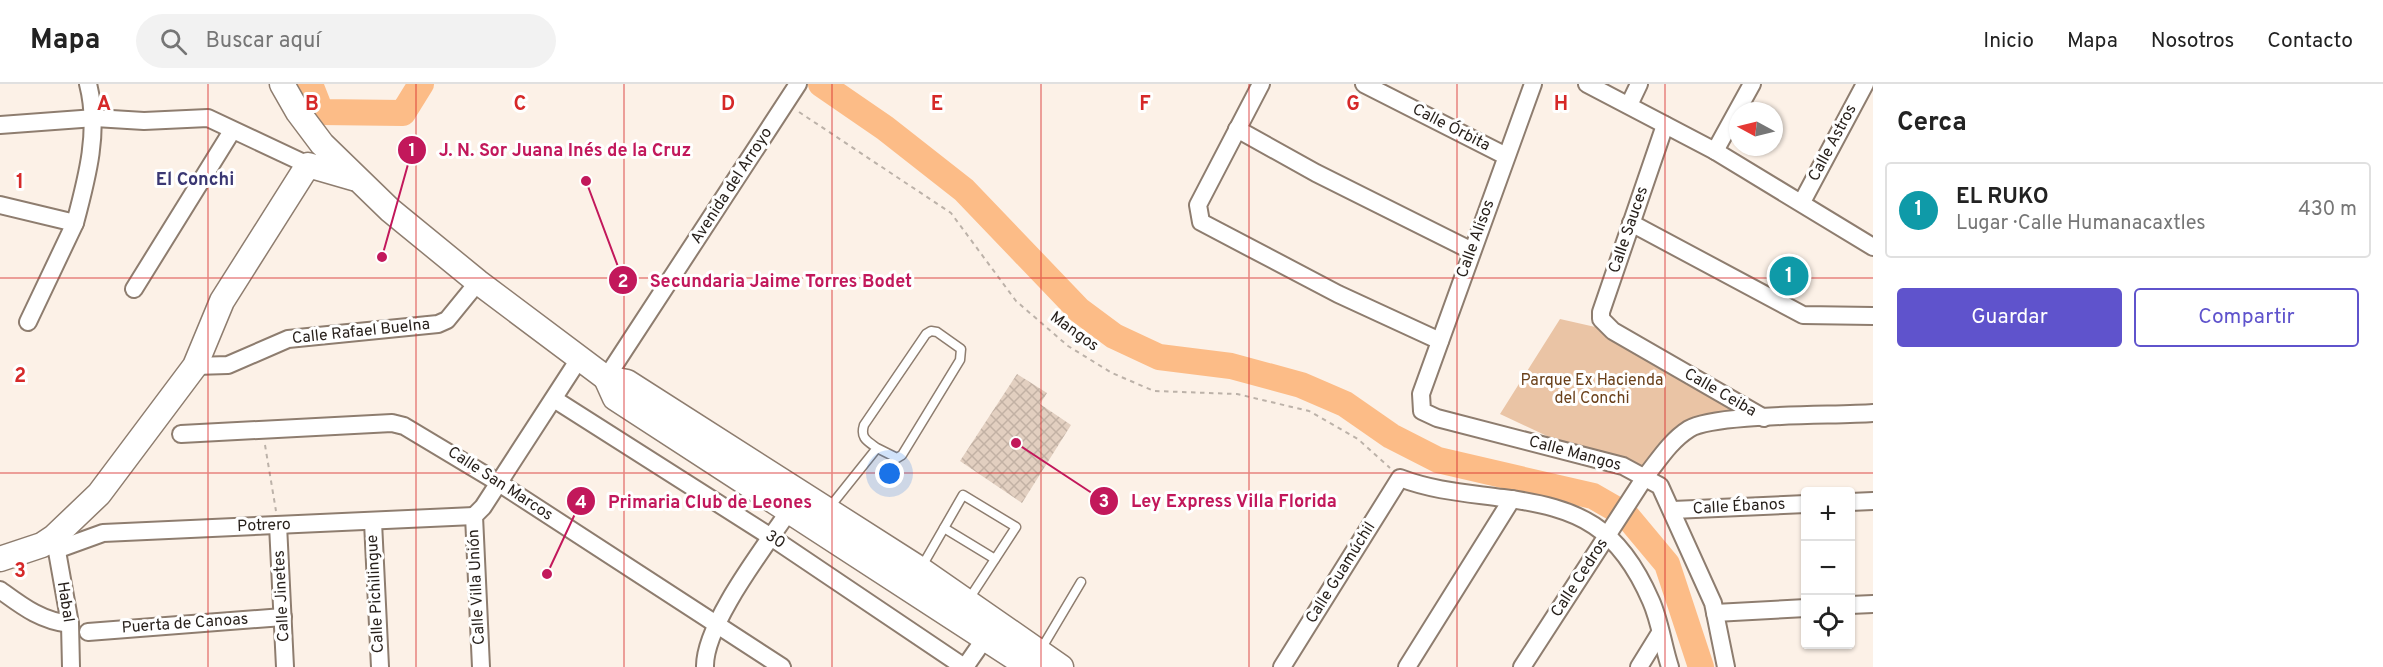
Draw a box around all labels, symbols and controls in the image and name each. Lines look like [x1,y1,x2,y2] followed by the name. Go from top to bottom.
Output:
[136,14,556,68] search box
[30,23,100,59] text: Mapa
[157,25,190,58] icon: search
[205,28,321,55] text: Buscar aquí
[1983,28,2034,55] text: Inicio
[2067,28,2118,55] text: Mapa
[2151,28,2234,55] text: Nosotros
[2267,28,2353,55] text: Contacto
[97,92,111,118] text: A
[305,92,319,118] text: B
[514,92,526,118] text: C
[721,92,735,118] text: D
[931,92,943,118] text: E
[1139,92,1151,118] text: F
[1346,92,1360,118] text: G
[1554,92,1568,118] text: H
[1409,98,1494,156] street label: Calle Órbita
[1804,101,1862,185] street label: Calle Astros
[1729,102,1783,156] north arrow
[1897,107,1967,140] text: Cerca
[687,124,777,248] street label: Avenida del Arroyo
[397,132,704,168] callout: J. N. Sor Juana Inés de la Cruz
[408,140,416,163] text: 1
[439,140,691,163] text: J. N. Sor Juana Inés de la Cruz
[156,169,234,192] district label: El Conchi
[16,170,24,196] text: 1
[1605,184,1653,276] street label: Calle Sauces
[1956,184,2049,211] text: EL RUKO
[1453,197,1499,281] street label: Calle Alisos
[1915,197,1923,223] text: 1
[2298,197,2357,223] text: 430 m
[1956,211,2206,237] text: Lugar · Calle Humanacaxtles
[1770,254,1808,298] pin: 1
[608,262,924,298] callout: Secundaria Jaime Torres Bodet
[617,271,629,294] text: 2
[650,271,912,294] text: Secundaria Jaime Torres Bodet
[1897,288,2122,347] button: Guardar
[2134,288,2359,347] button: Compartir
[1046,308,1102,356] street label: Mangos
[291,315,431,349] street label: Calle Rafael Buelna
[14,364,26,390] text: 2
[1680,364,1760,422] street label: Calle Ceiba
[1521,371,1664,409] park label: Parque Ex Hacienda del Conchi
[1527,432,1623,476] street label: Calle Mangos
[444,442,556,526] street label: Calle San Marcos
[875,459,904,488] your location
[566,483,824,519] callout: Primaria Club de Leones
[1089,483,1349,519] callout: Ley Express Villa Florida
[1801,487,1855,649] map controls
[1801,487,1855,541] button: +
[1099,491,1109,514] text: 3
[1131,491,1337,514] text: Ley Express Villa Florida
[575,492,587,515] text: 4
[608,492,812,515] text: Primaria Club de Leones
[1692,493,1786,519] street label: Calle Ébanos
[237,515,291,537] street label: Potrero
[1302,518,1380,628] street label: Calle Guamúchil
[761,526,789,554] street label: 30
[464,529,490,645] street label: Calle Villa Unión
[363,534,389,654] street label: Calle Pichilingue
[1547,535,1613,621] street label: Calle Cedros
[1801,541,1855,595] button: −
[270,550,294,642] street label: Calle Jinetes
[14,559,26,585] text: 3
[52,580,78,624] street label: Habal
[1801,595,1855,649] button: locate
[121,610,249,638] street label: Puerta de Canoas

